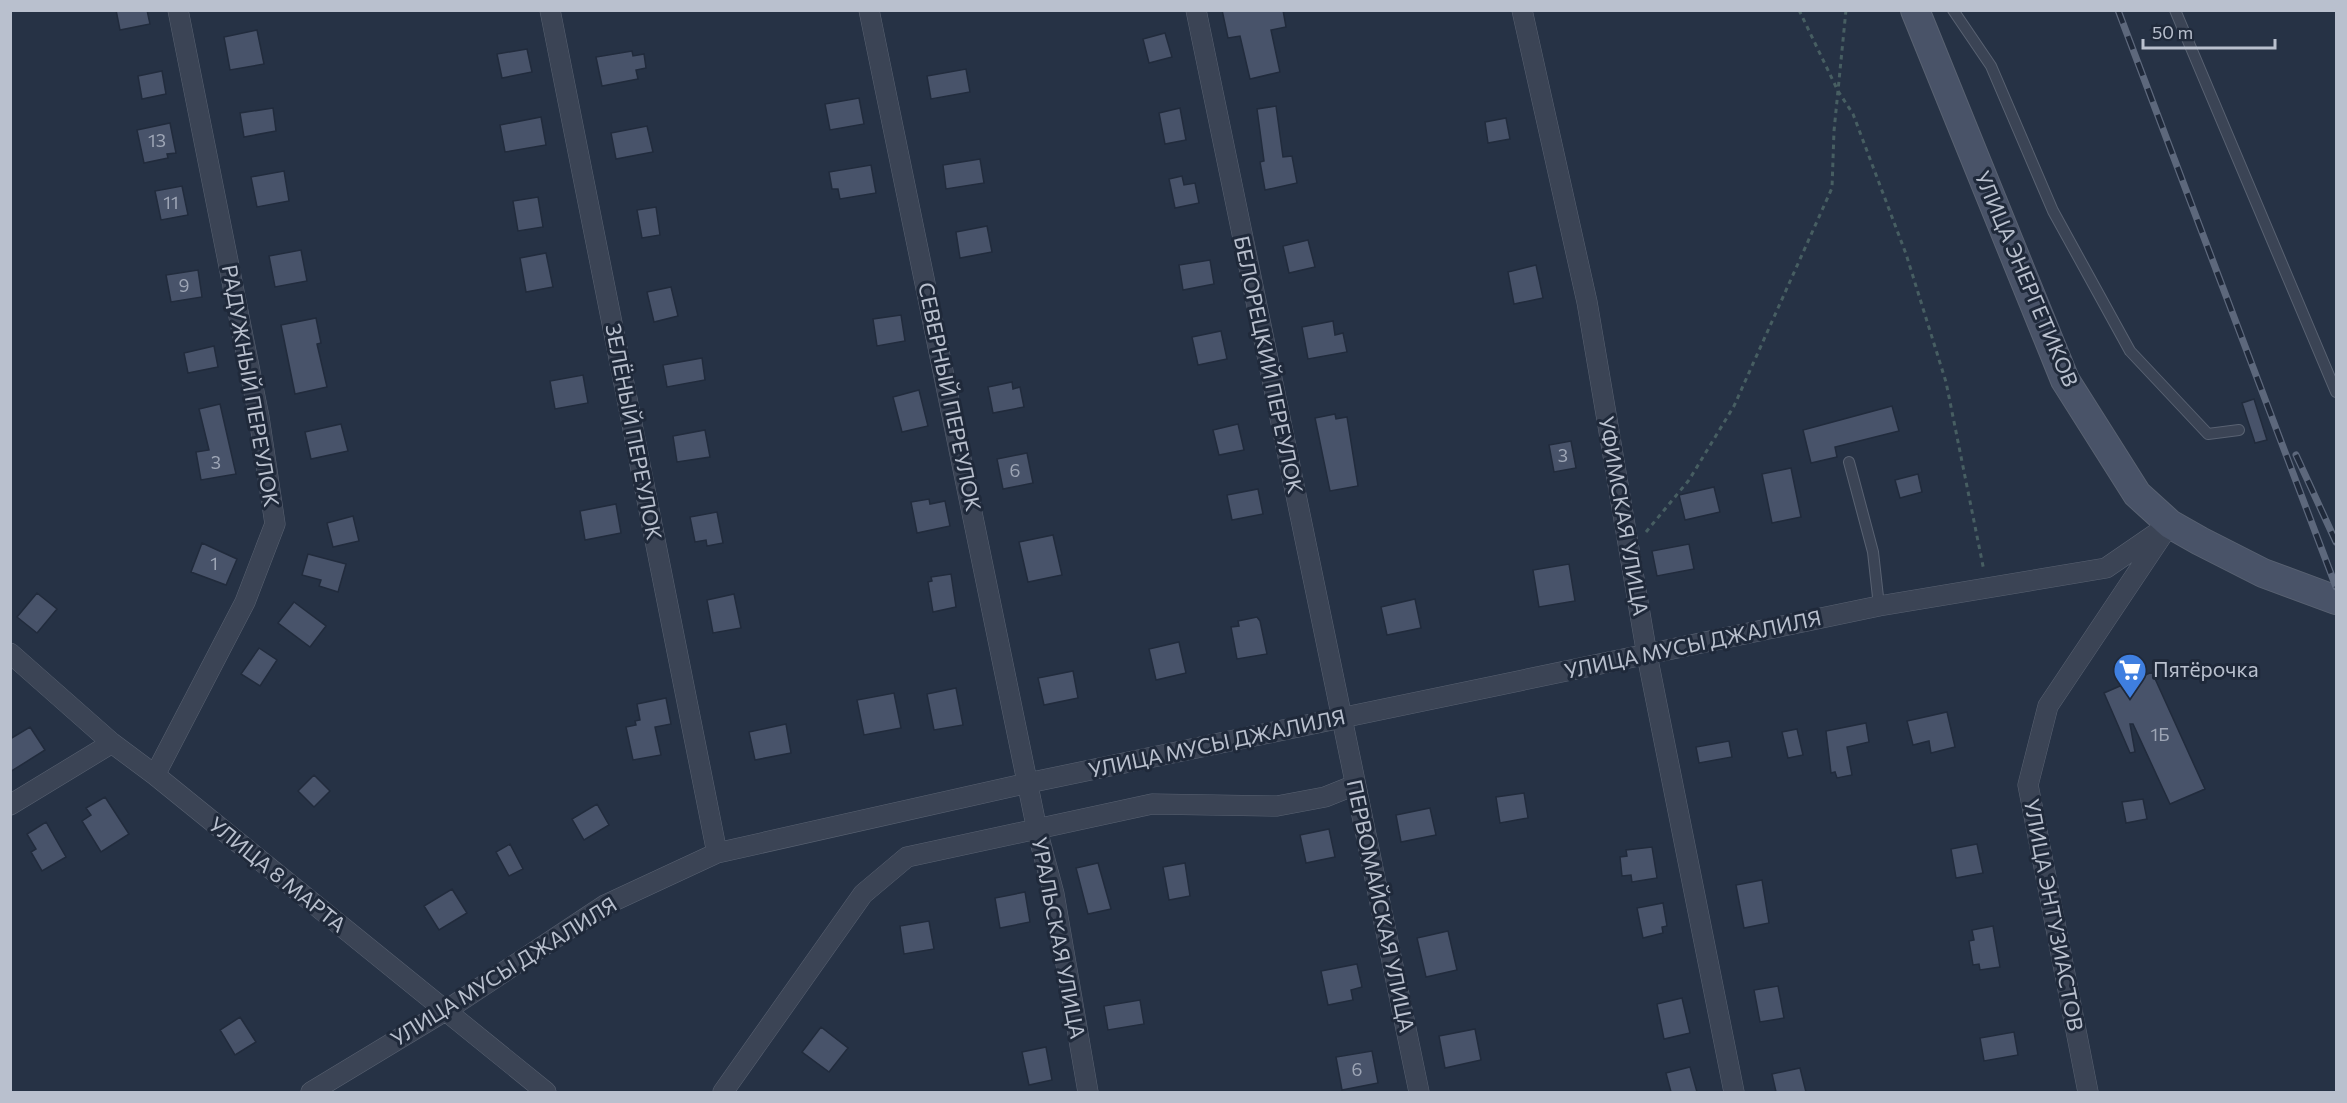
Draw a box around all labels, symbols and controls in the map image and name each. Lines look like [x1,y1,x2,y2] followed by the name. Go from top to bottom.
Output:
[2143,12,2275,50] scale bar
[2152,21,2193,43] text: 50 m
[148,129,166,151] house number: 13
[1971,167,2084,390] street label: УЛИЦА ЭНЕРГЕТИКОВ
[163,191,179,213] house number: 11
[1230,233,1309,496] street label: БЕЛОРЕЦКИЙ ПЕРЕУЛОК
[218,263,285,509] street label: РАДУЖНЫЙ ПЕРЕУЛОК
[179,274,189,296] house number: 9
[914,280,987,513] street label: СЕВЕРНЫЙ ПЕРЕУЛОК
[601,321,668,542] street label: ЗЕЛЁНЫЙ ПЕРЕУЛОК
[1595,414,1654,617] street label: УФИМСКАЯ УЛИЦА
[1558,444,1568,466] house number: 3
[211,451,221,473] house number: 3
[1010,459,1020,481] house number: 6
[210,552,218,574] house number: 1
[1562,604,1823,683] street label: УЛИЦА МУСЫ ДЖАЛИЛЯ
[2112,652,2148,699] supermarket icon: Пятёрочка
[2153,656,2259,681] place label: Пятёрочка
[1086,703,1347,782] street label: УЛИЦА МУСЫ ДЖАЛИЛЯ
[2151,723,2169,745] house number: 1Б
[1342,777,1420,1034] street label: ПЕРВОМАЙСКАЯ УЛИЦА
[2020,797,2089,1033] street label: УЛИЦА ЭНТУЗИАСТОВ
[204,811,352,937] street label: УЛИЦА 8 МАРТА
[1028,835,1091,1041] street label: УРАЛЬСКАЯ УЛИЦА
[386,891,621,1051] street label: УЛИЦА МУСЫ ДЖАЛИЛЯ
[1352,1058,1362,1080] house number: 6

